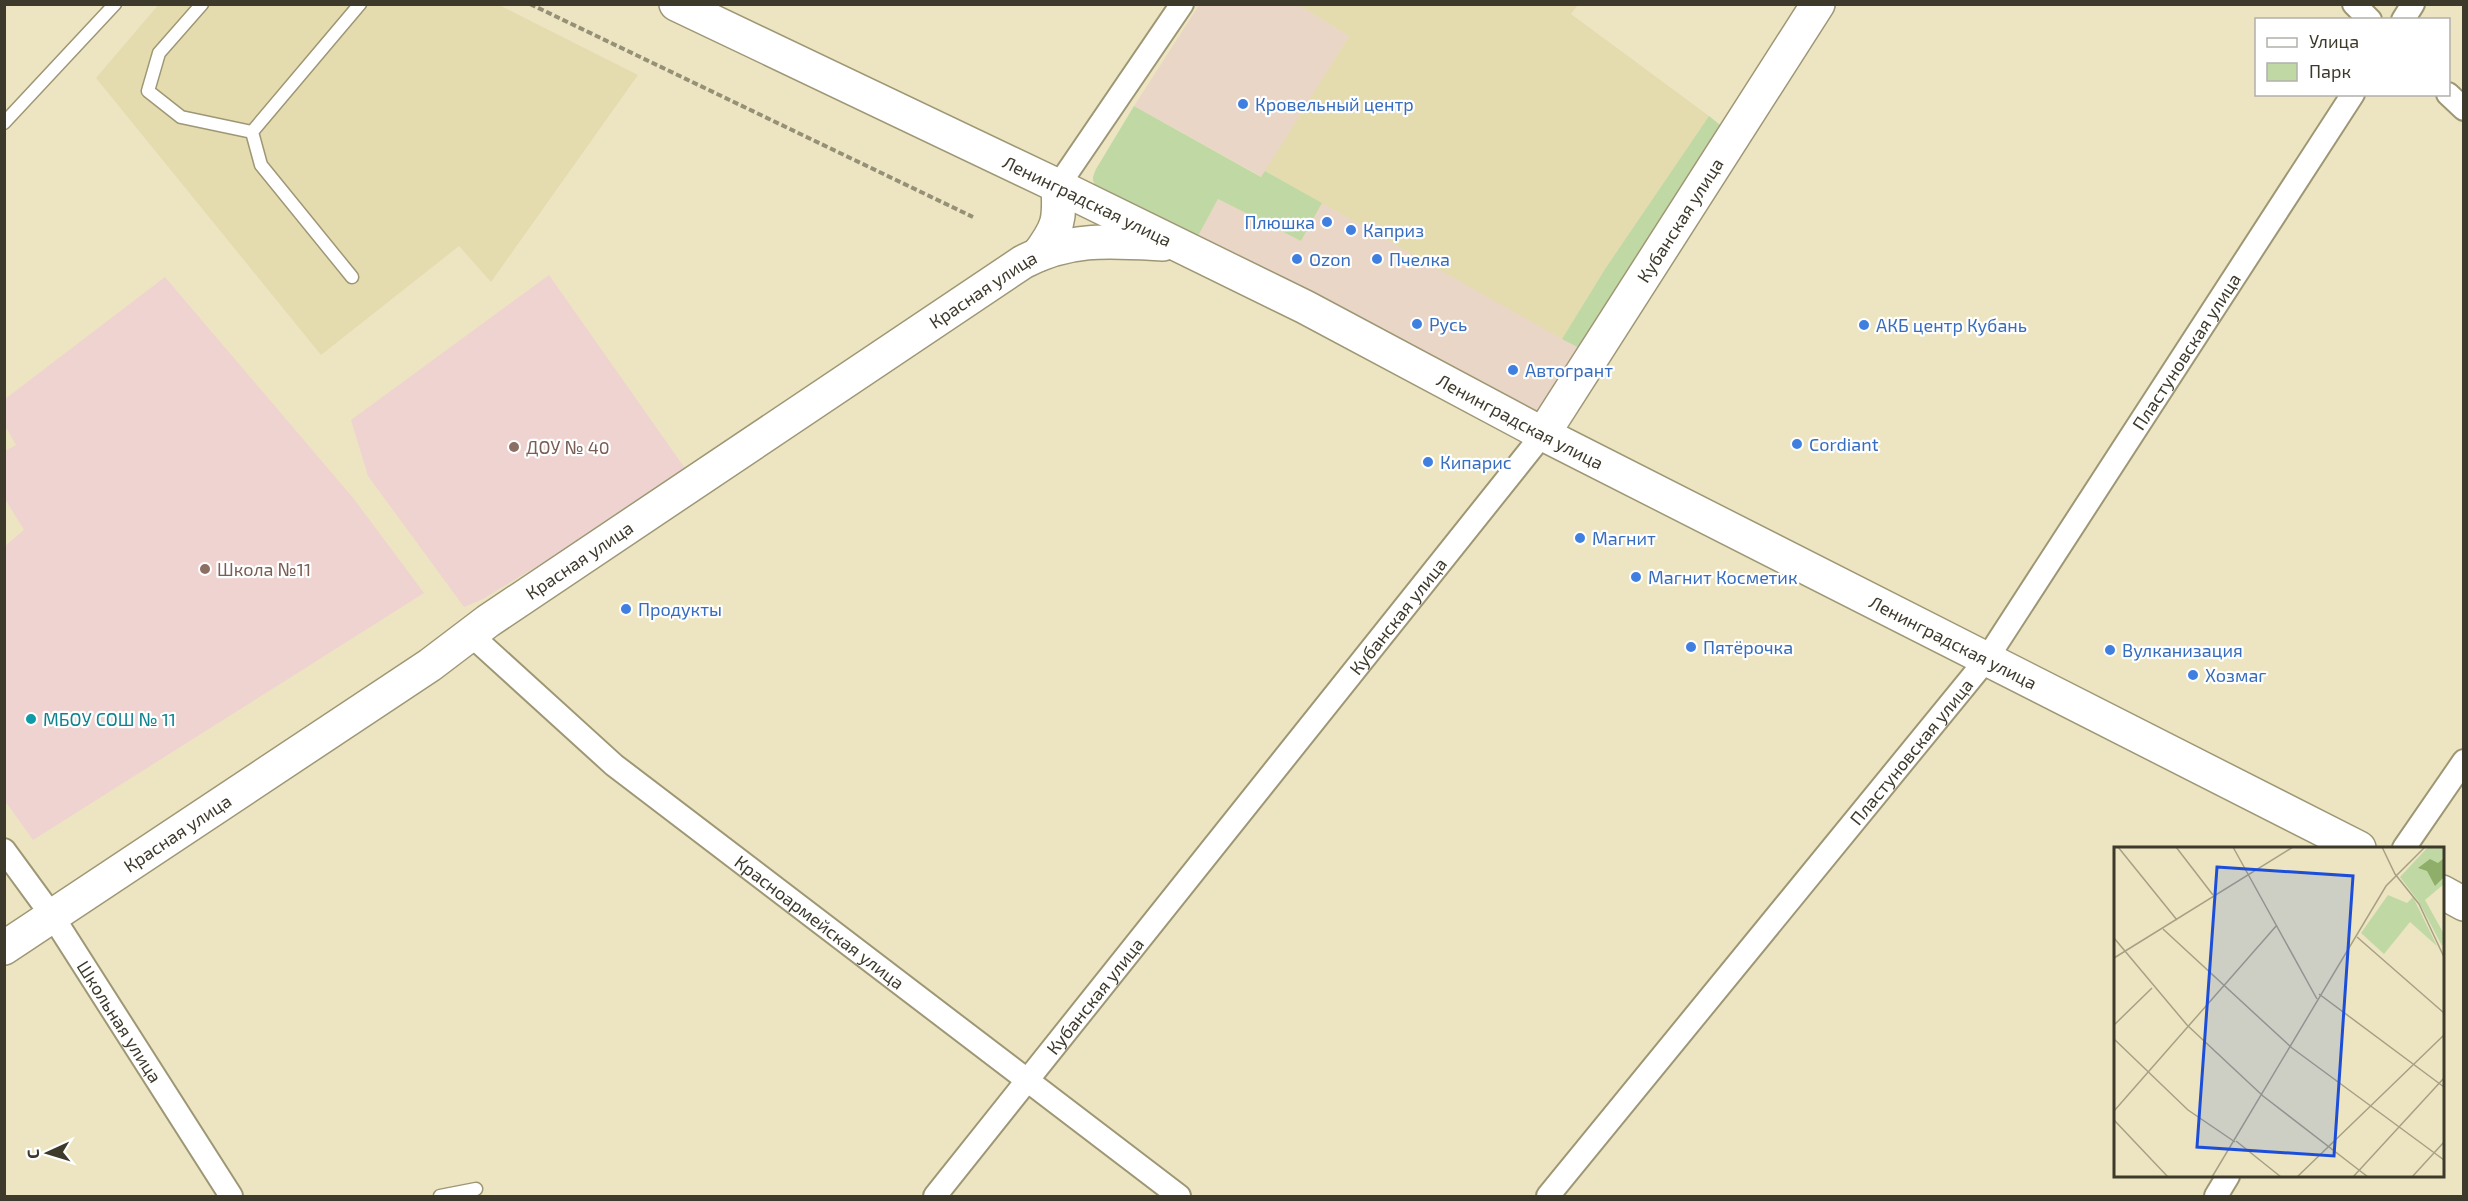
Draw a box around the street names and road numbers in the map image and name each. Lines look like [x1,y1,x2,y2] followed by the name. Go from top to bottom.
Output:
[1000,150,1175,251] street label: Ленинградская улица
[1632,154,1728,286] street label: Кубанская улица
[925,246,1040,333] street label: Красная улица
[2127,269,2245,434] street label: Пластуновская улица
[1433,369,1607,474] street label: Ленинградская улица
[521,516,637,604] street label: Красная улица
[1344,553,1451,679] street label: Кубанская улица
[1866,591,2041,694] street label: Ленинградская улица
[1845,674,1978,829] street label: Пластуновская улица
[119,789,235,877] street label: Красная улица
[731,850,909,994] street label: Красноармейская улица
[1041,933,1148,1059] street label: Кубанская улица
[73,956,167,1087] street label: Школьная улица

